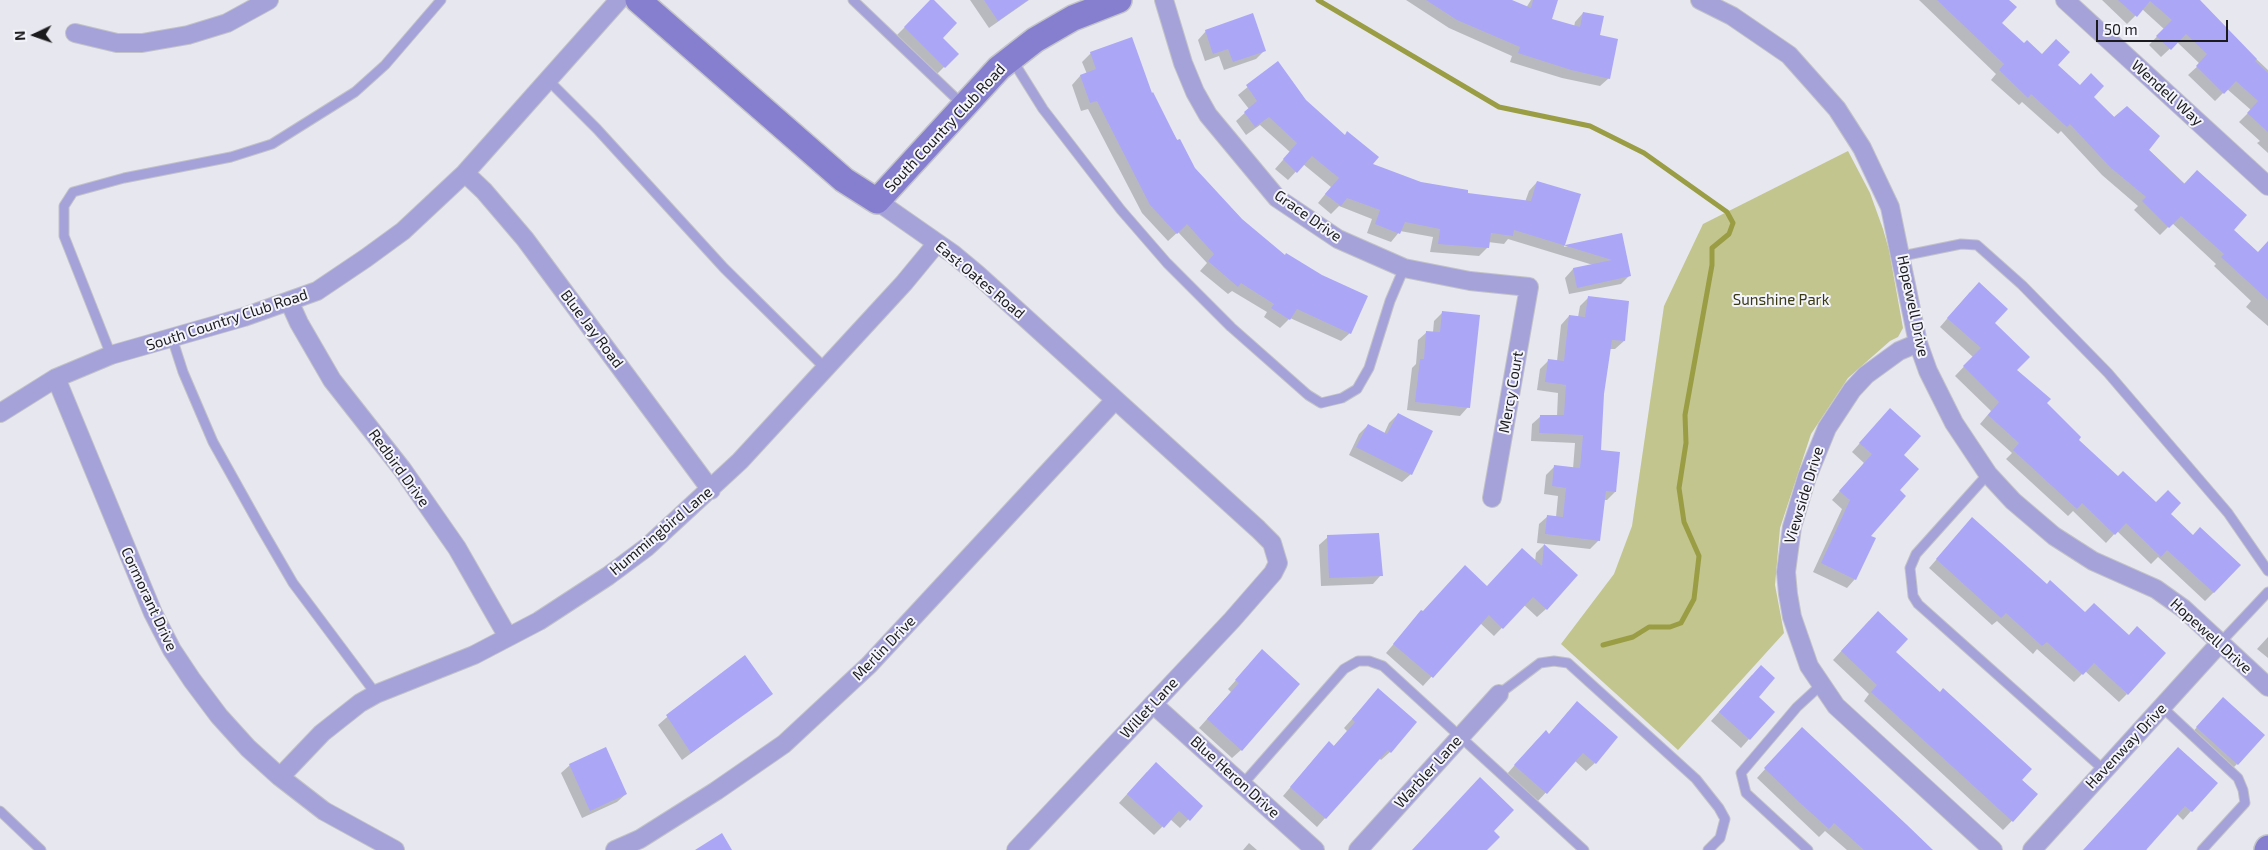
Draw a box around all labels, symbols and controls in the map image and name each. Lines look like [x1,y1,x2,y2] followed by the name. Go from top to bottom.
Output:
[10,10,60,60] north arrow
[2098,10,2230,42] scale bar
[2104,20,2138,38] text: 50 m
[11,30,28,41] text: N
[2128,56,2206,130] street label: Wendell Way
[881,60,1009,196] street label: South Country Club Road
[1271,186,1345,246] street label: Grace Drive
[932,237,1028,323] street label: East Oates Road
[1893,253,1933,359] street label: Hopewell Drive
[144,285,310,355] street label: South Country Club Road
[557,287,627,371] street label: Blue Jay Road
[1733,291,1829,309] park label: Sunshine Park
[1495,350,1527,434] street label: Mercy Court
[365,426,433,510] street label: Redbird Drive
[1781,444,1827,546] street label: Viewside Drive
[606,483,716,579] street label: Hummingbird Lane
[117,544,181,654] street label: Cormorant Drive
[2167,595,2255,677] street label: Hopewell Drive
[849,612,919,684] street label: Merlin Drive
[1116,674,1182,742] street label: Willet Lane
[2082,700,2170,792] street label: Havenway Drive
[1187,732,1283,822] street label: Blue Heron Drive
[1391,732,1465,812] street label: Warbler Lane

